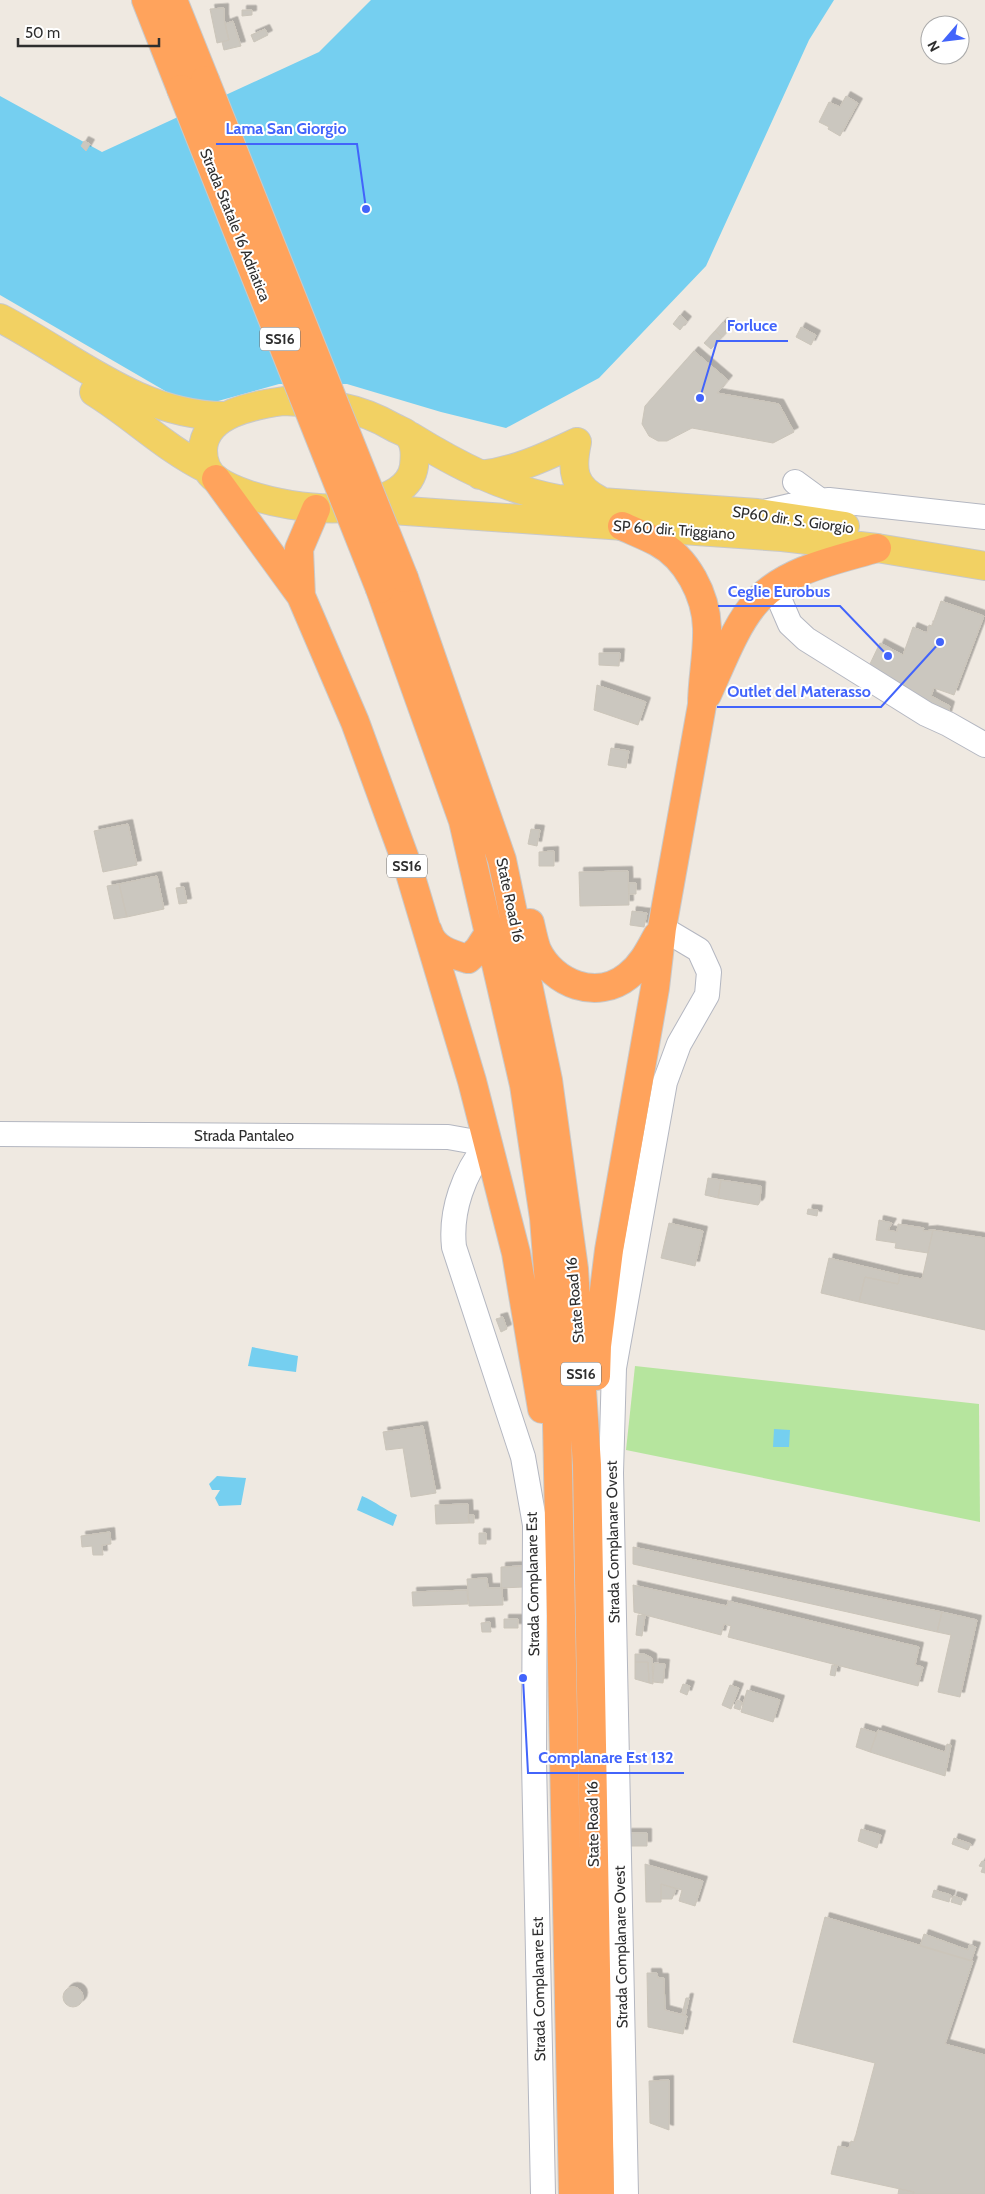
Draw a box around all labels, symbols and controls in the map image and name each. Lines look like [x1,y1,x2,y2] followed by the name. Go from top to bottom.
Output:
[18,15,159,47] scale bar
[920,15,970,65] north arrow
[25,24,60,42] text: 50 m
[923,38,944,55] text: N
[216,113,357,144] callout: Lama San Giorgio
[225,119,347,138] text: Lama San Giorgio
[196,146,274,305] street label: Strada Statale 16 Adriatica
[717,310,788,341] callout: Forluce
[727,316,777,335] text: Forluce
[260,328,300,350] road number: SS16
[731,503,855,537] street label: SP60 dir. S. Giorgio
[612,517,736,543] street label: SP 60 dir. Triggiano
[718,575,840,606] callout: Ceglie Eurobus
[728,582,830,601] text: Ceglie Eurobus
[717,676,881,707] callout: Outlet del Materasso
[727,682,871,701] text: Outlet del Materasso
[387,854,427,878] road number: SS16
[492,856,528,944] street label: State Road 16
[194,1127,294,1145] street label: Strada Pantaleo
[562,1256,588,1344] street label: State Road 16
[561,1362,601,1386] road number: SS16
[603,1460,623,1624] street label: Strada Complanare Ovest
[523,1512,543,1656] street label: Strada Complanare Est
[528,1742,684,1773] callout: Complanare Est 132
[538,1748,674,1767] text: Complanare Est 132
[583,1781,603,1867] street label: State Road 16
[611,1865,631,2029] street label: Strada Complanare Ovest
[529,1917,549,2061] street label: Strada Complanare Est

